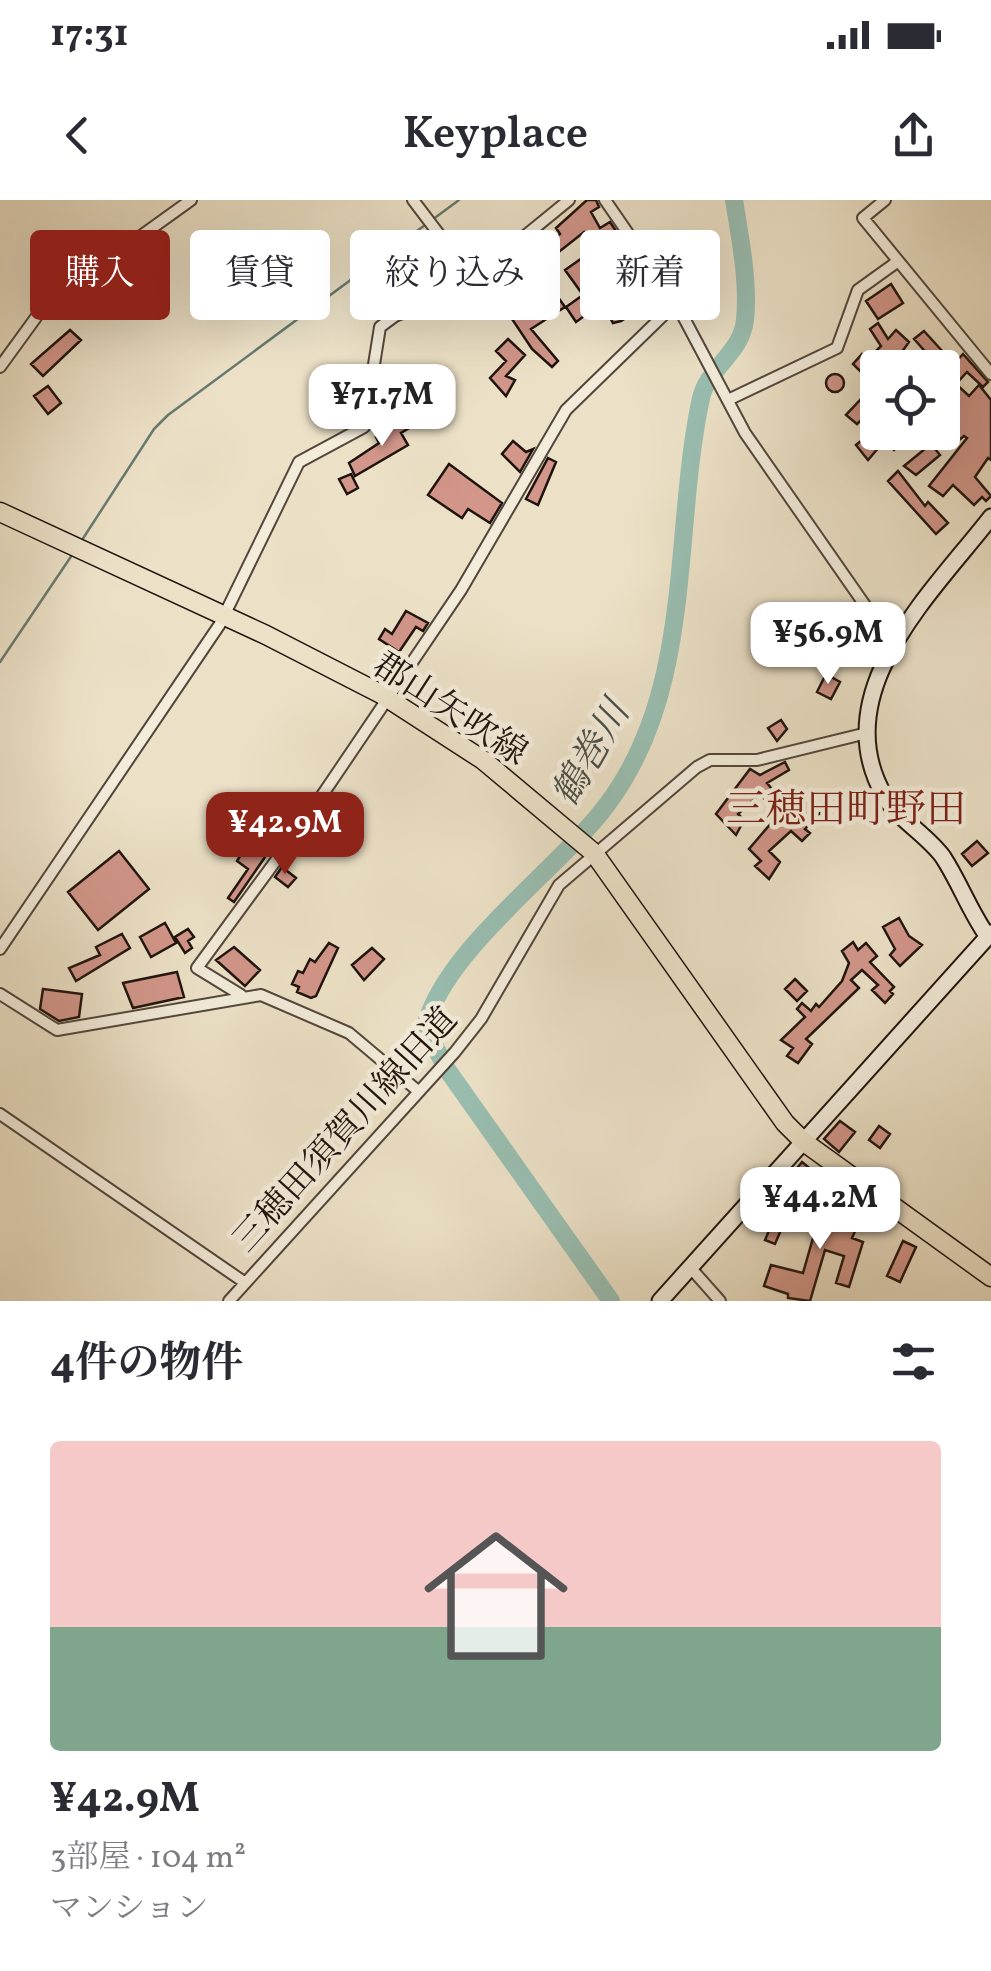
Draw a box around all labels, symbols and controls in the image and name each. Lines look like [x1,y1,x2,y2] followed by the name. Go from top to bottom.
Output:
[50,9,129,62] text: 17:31
[403,104,588,167] text: Keyplace
[50,108,105,163] icon: back
[886,108,941,163] icon: share
[30,230,170,320] chip: 購入
[190,230,330,320] chip: 賃貸
[350,230,560,320] chip: 絞り込み
[580,230,720,320] chip: 新着
[860,350,960,450] map controls
[860,350,960,450] button: locate
[301,364,463,449] pin: ¥71.7M
[331,374,433,418] text: ¥71.7M
[747,602,909,687] pin: ¥56.9M
[773,612,883,656] text: ¥56.9M
[363,643,536,778] street label: 郡山矢吹線
[542,689,646,817] water label: 鶴巻川
[726,784,966,840] district label: 三穂田町野田
[204,792,366,877] pin: ¥42.9M
[228,802,342,846] text: ¥42.9M
[223,998,469,1264] street label: 三穂田須賀川線旧道
[739,1167,901,1252] pin: ¥44.2M
[762,1177,878,1221] text: ¥44.2M
[886,1334,941,1389] icon: filters
[50,1336,243,1395] text: 4件の物件
[406,1506,586,1686] icon: home
[50,1771,200,1830] text: ¥42.9M
[50,1837,246,1881] text: 3部屋 · 104 m²
[50,1888,209,1932] text: マンション

